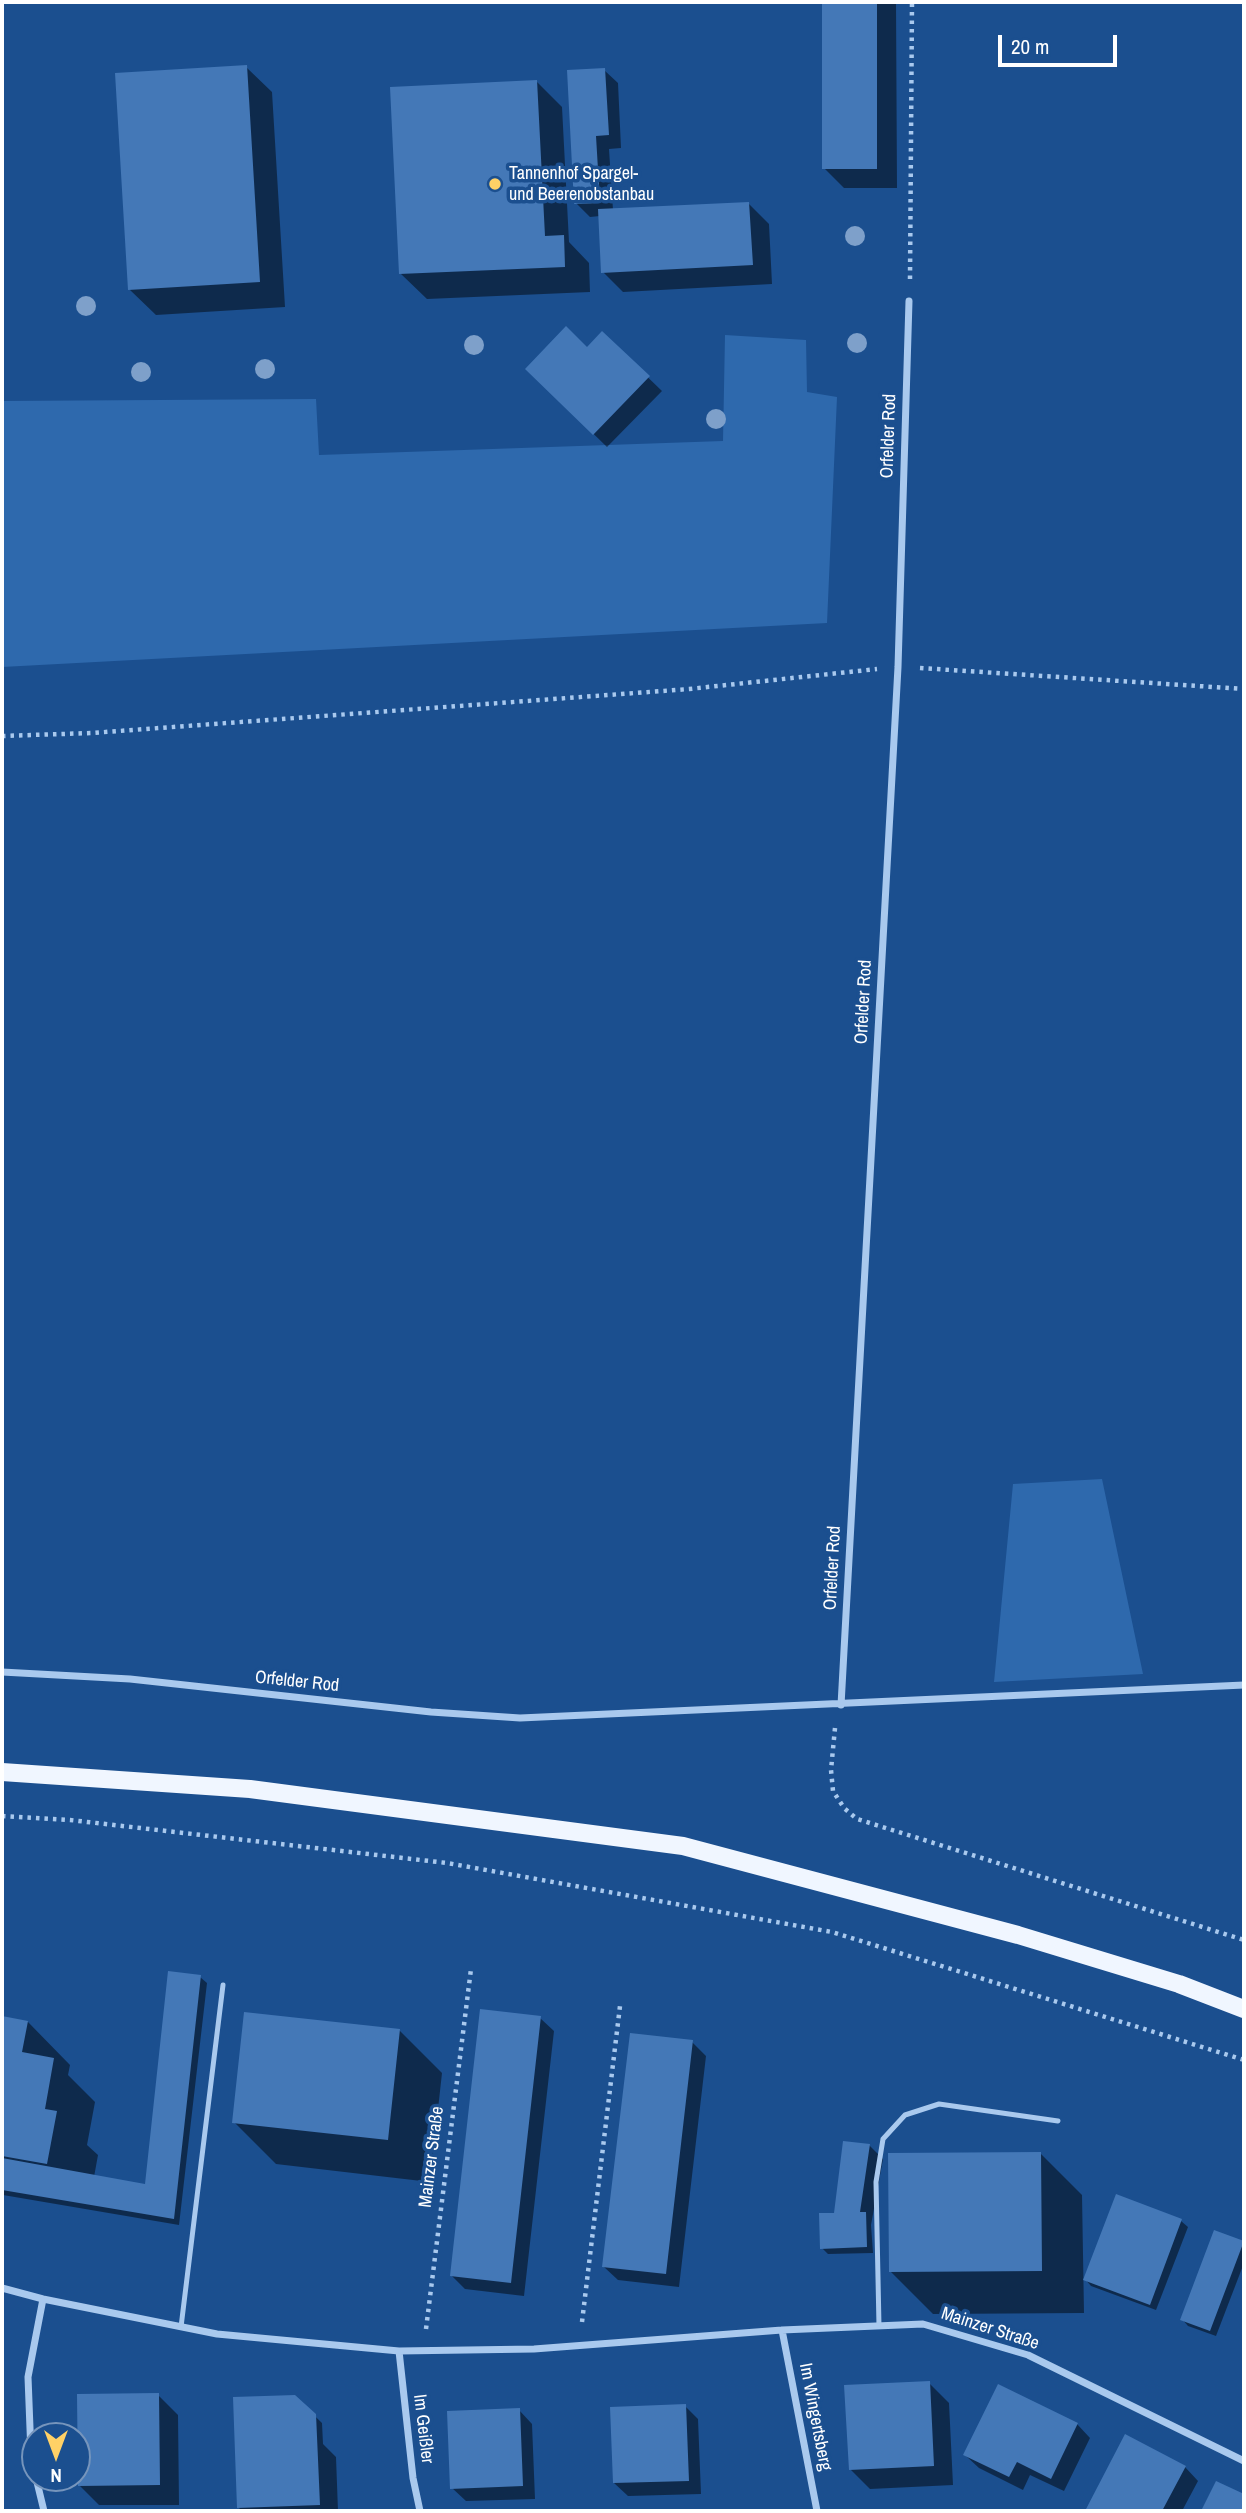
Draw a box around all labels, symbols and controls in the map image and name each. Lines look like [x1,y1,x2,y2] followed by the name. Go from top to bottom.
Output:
[1001,21,1120,65] scale bar
[1011,32,1049,61] text: 20 m
[509,163,654,206] place label: Tannenhof Spargel- und Beerenobstanbau
[487,176,503,192] marker: Tannenhof Spargel- und Beerenobstanbau
[877,393,901,479] street label: Orfelder Rod
[851,959,877,1045] street label: Orfelder Rod
[820,1525,846,1611] street label: Orfelder Rod
[254,1667,340,1697] street label: Orfelder Rod
[415,2105,449,2209] street label: Mainzer Straße
[938,2303,1042,2355] street label: Mainzer Straße
[794,2361,836,2473] street label: Im Wingertsberg
[408,2393,438,2465] street label: Im Geißler
[21,2422,91,2492] north arrow
[50,2463,62,2489] text: N

